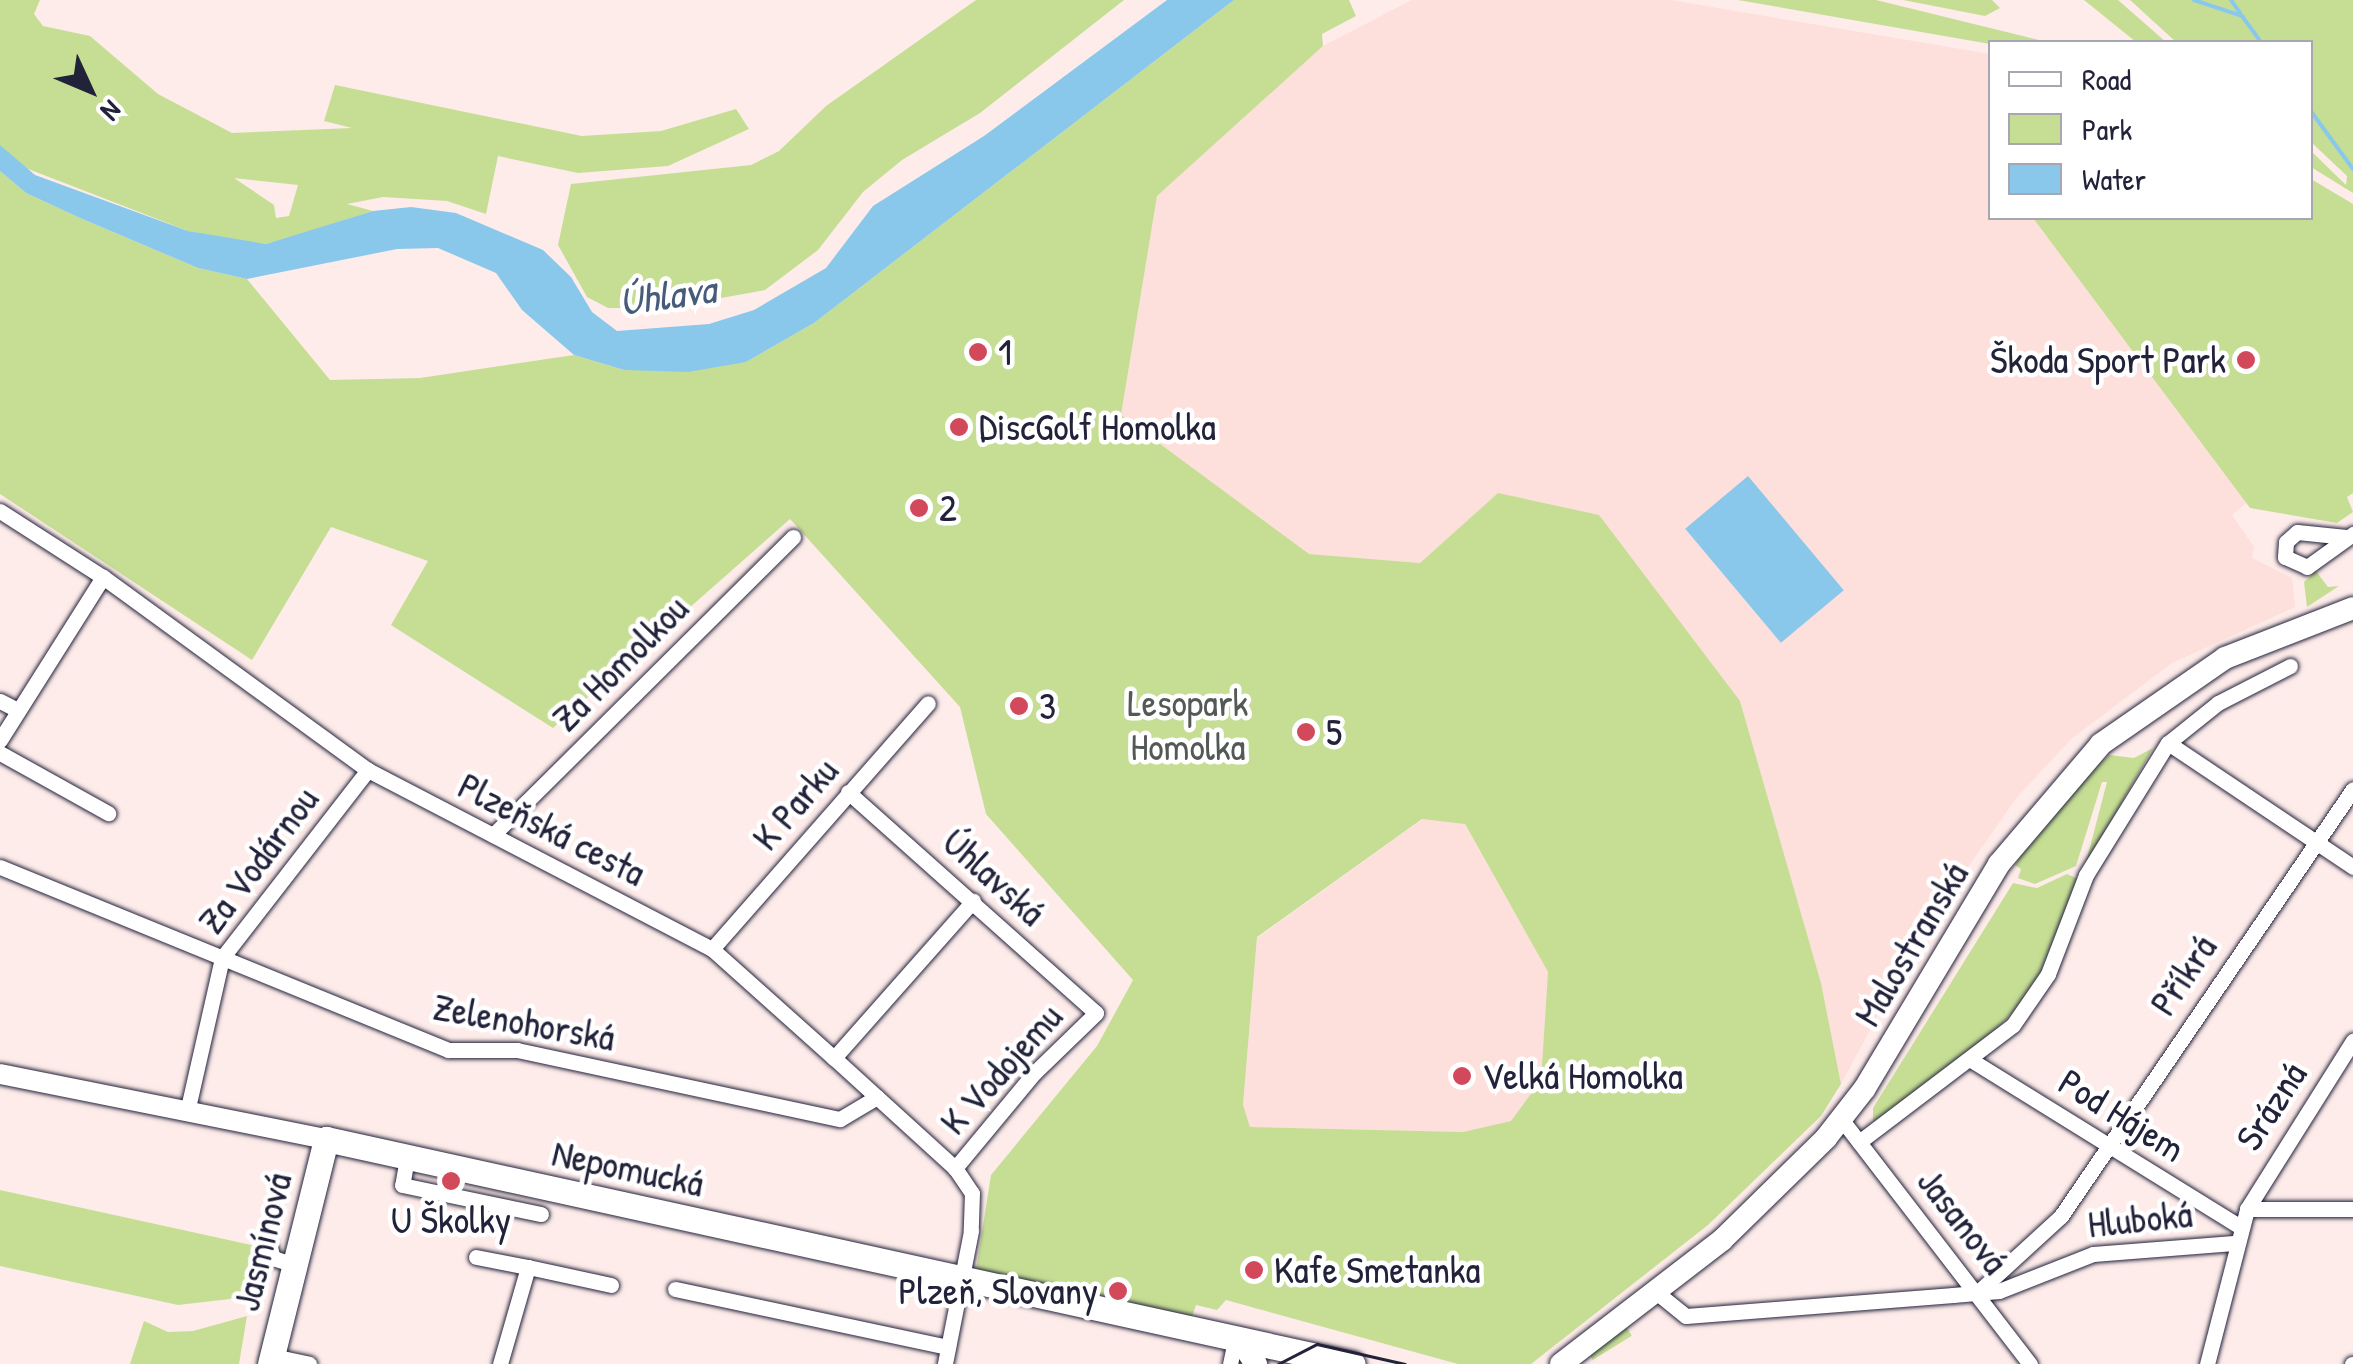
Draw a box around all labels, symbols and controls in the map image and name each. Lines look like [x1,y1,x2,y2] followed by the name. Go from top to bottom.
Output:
[40,40,140,140] north arrow
[1988,40,2313,220] legend
[2082,59,2131,99] text: Road
[93,92,130,129] text: N
[2082,109,2132,149] text: Park
[2082,159,2146,199] text: Water
[616,263,718,325] water label: Úhlava
[998,329,1012,375] place label: 1
[1990,337,2226,383] place label: Škoda Sport Park
[967,341,989,363] marker: 1
[2235,349,2257,371] marker: Škoda Sport Park
[979,404,1216,450] place label: DiscGolf Homolka
[948,416,970,438] marker: DiscGolf Homolka
[939,485,957,531] place label: 2
[908,497,930,519] marker: 2
[543,586,697,740] street label: Za Homolkou
[1128,680,1248,769] park label: Lesopark Homolka
[1039,683,1056,729] place label: 3
[1008,695,1030,717] marker: 3
[1326,709,1342,755] place label: 5
[1295,721,1317,743] marker: 5
[743,749,847,859] street label: K Parku
[451,763,653,895] street label: Plzeňská cesta
[188,778,328,942] street label: Za Vodárnou
[933,819,1055,935] street label: Úhlavská
[1844,854,1978,1034] street label: Malostranská
[2140,926,2226,1024] street label: Příkrá
[430,984,618,1060] street label: Zelenohorská
[930,994,1072,1144] street label: K Vodojemu
[1482,1053,1683,1099] place label: Velká Homolka
[2226,1054,2316,1158] street label: Srázná
[2051,1059,2193,1171] street label: Pod Hájem
[1451,1065,1473,1087] marker: Velká Homolka
[548,1130,708,1206] street label: Nepomucká
[1908,1159,2018,1283] street label: Jasanová
[223,1168,301,1316] street label: Jasmínová
[440,1170,462,1192] marker: U Školky
[2086,1191,2194,1247] street label: Hluboká
[391,1197,511,1243] place label: U Školky
[1274,1247,1480,1293] place label: Kafe Smetanka
[1243,1259,1265,1281] marker: Kafe Smetanka
[898,1268,1098,1314] place label: Plzeň, Slovany
[1107,1280,1129,1302] marker: Plzeň, Slovany

